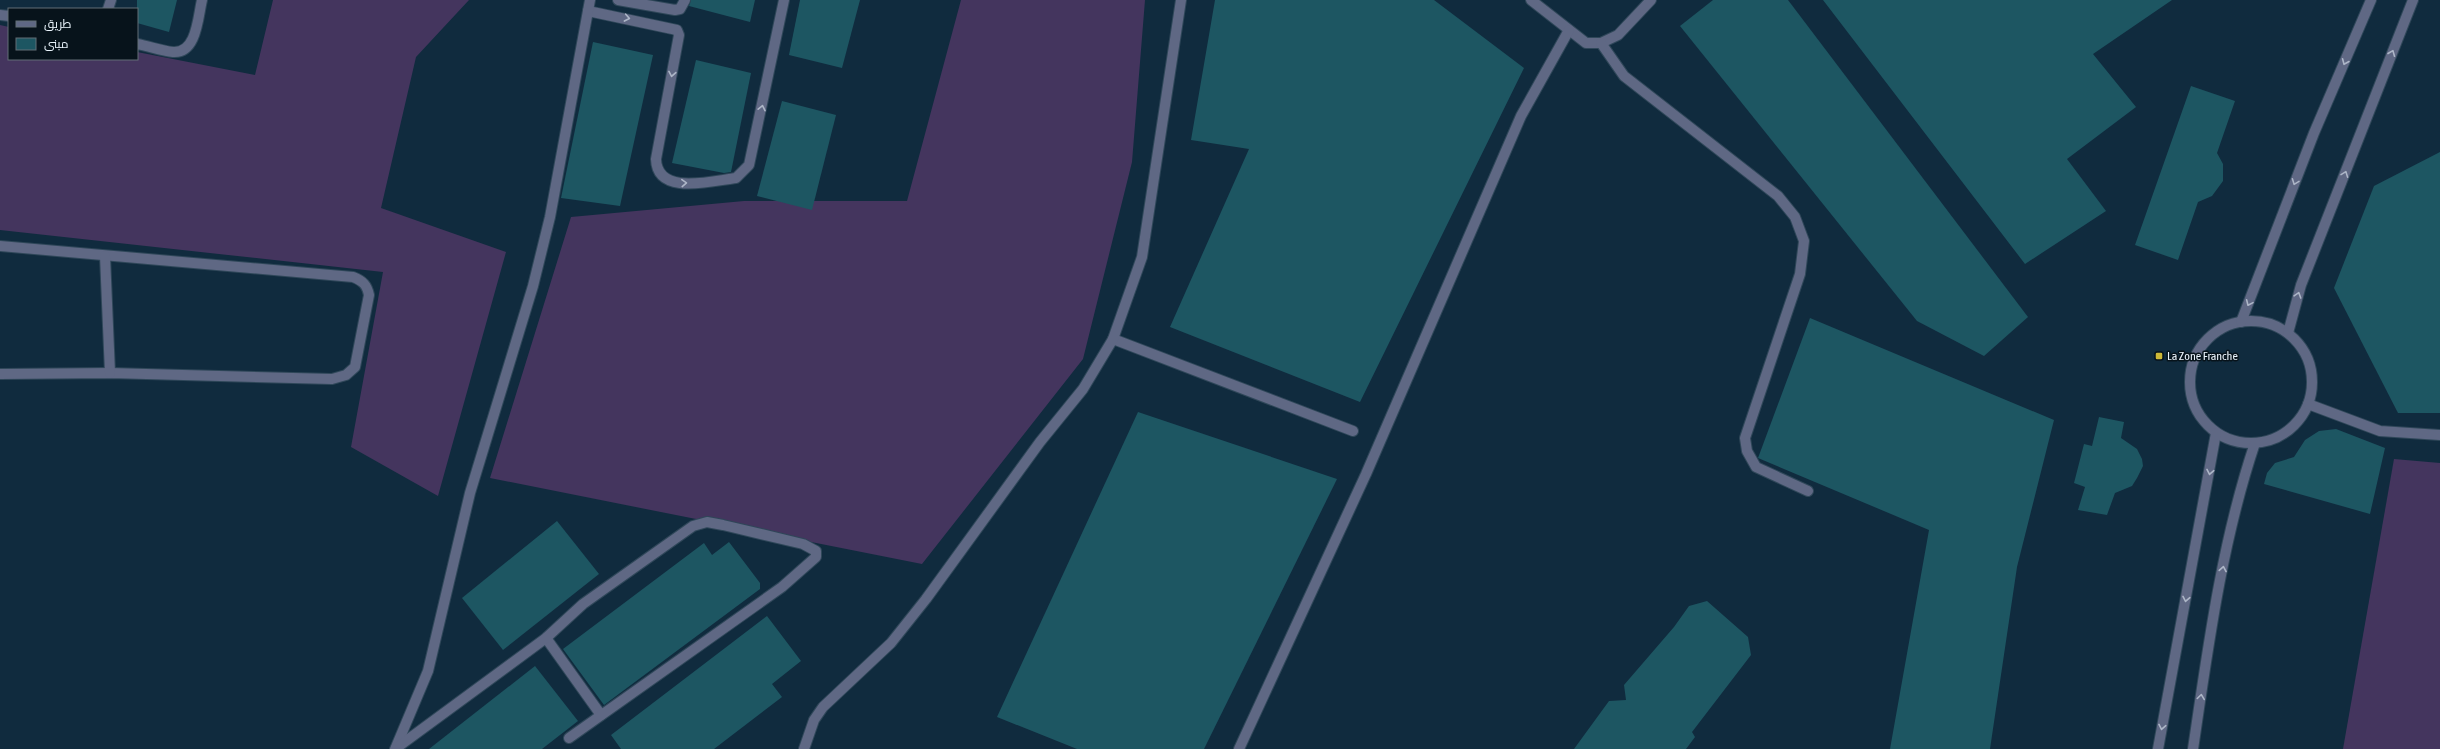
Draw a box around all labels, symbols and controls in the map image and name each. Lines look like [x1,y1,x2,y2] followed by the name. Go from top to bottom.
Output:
[8,8,138,60] legend
[624,14,630,22] one-way arrow
[44,17,72,31] text: طريق
[44,37,69,51] text: مبنى
[2388,49,2396,56] one-way arrow
[2341,58,2349,65] one-way arrow
[668,70,677,77] one-way arrow
[757,104,765,111] one-way arrow
[2340,170,2348,177] one-way arrow
[681,178,687,187] one-way arrow
[2292,178,2300,185] one-way arrow
[2293,292,2301,299] one-way arrow
[2246,299,2254,307] one-way arrow
[2167,349,2238,363] place label: La Zone Franche
[2154,351,2164,361] marker: La Zone Franche
[2207,468,2215,475] one-way arrow
[2219,565,2227,572] one-way arrow
[2183,596,2191,603] one-way arrow
[2196,693,2205,700] one-way arrow
[2159,724,2167,730] one-way arrow

